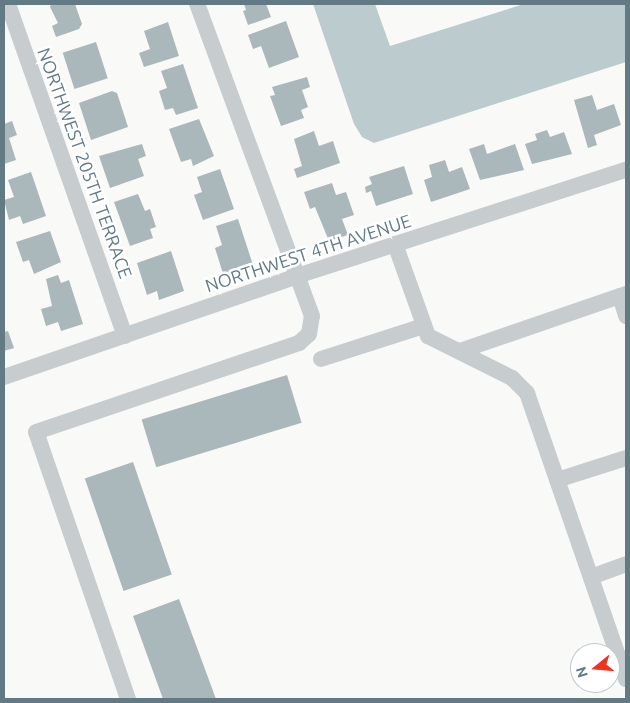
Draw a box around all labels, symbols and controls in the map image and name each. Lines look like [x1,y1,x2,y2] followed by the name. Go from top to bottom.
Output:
[33,45,137,281] street label: NORTHWEST 205TH TERRACE
[202,209,414,297] street label: NORTHWEST 4TH AVENUE
[570,643,620,693] north arrow
[572,665,591,679] text: N

